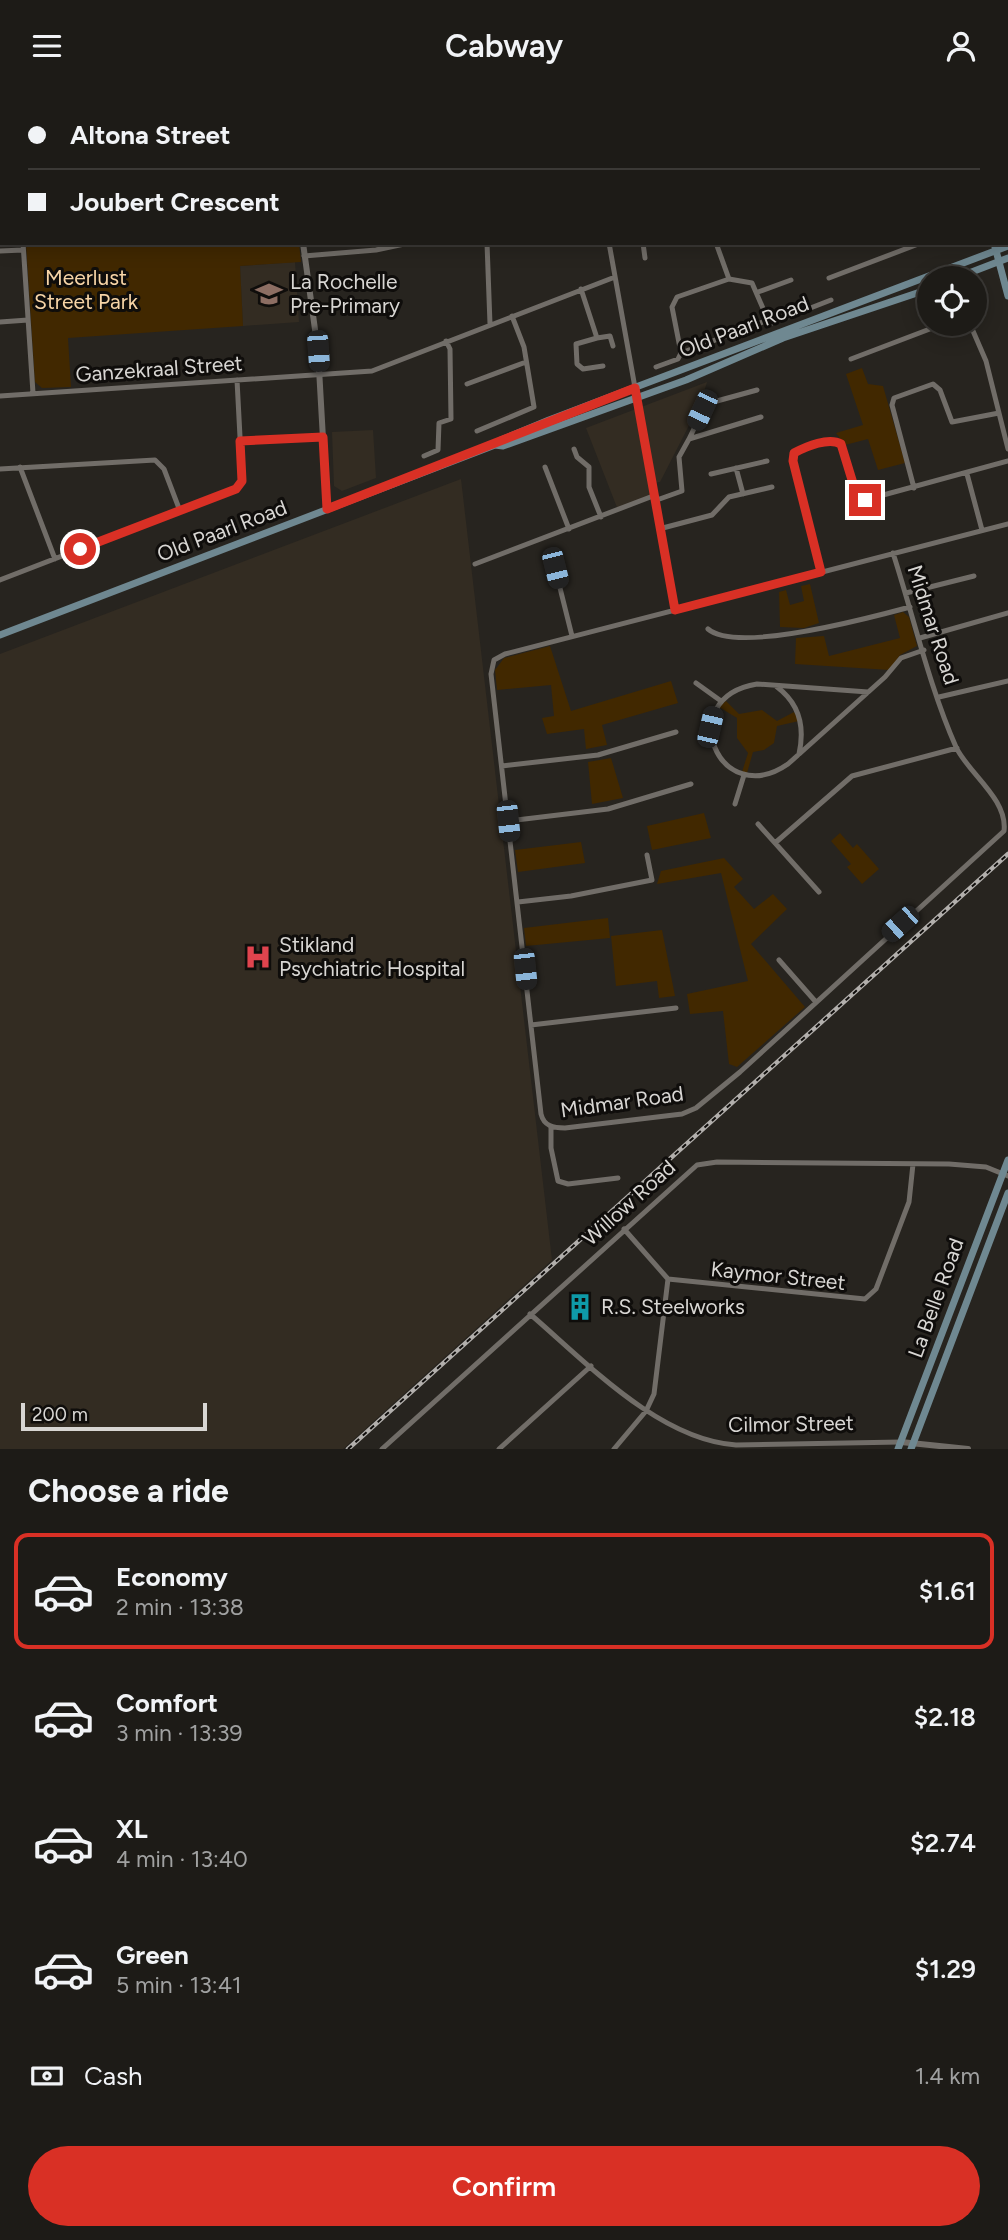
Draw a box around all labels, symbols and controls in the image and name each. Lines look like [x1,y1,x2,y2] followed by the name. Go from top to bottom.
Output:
[28,27,66,65] icon: menu
[445,27,563,65] text: Cabway
[942,27,980,65] icon: person
[70,119,230,151] text: Altona Street
[70,186,280,218] text: Joubert Crescent
[34,265,139,314] park label: Meerlust Street Park
[917,266,987,336] map controls
[917,266,987,336] button: locate
[290,269,400,318] place label: La Rochelle Pre-Primary
[254,279,284,309] school or university icon: La Rochelle Pre-Primary
[675,290,812,363] street label: Old Paarl Road
[307,329,330,373] car
[75,350,243,387] street label: Ganzekraal Street
[684,387,721,433] car
[849,484,881,516] route end
[153,494,290,567] street label: Old Paarl Road
[64,533,96,565] route start
[540,545,571,591] car
[902,562,965,688] street label: Midmar Road
[696,704,725,750] car
[496,799,521,843] car
[878,902,923,946] car
[279,932,465,981] place label: Stikland Psychiatric Hospital
[243,942,273,972] hospital icon: Stikland Psychiatric Hospital
[513,947,538,991] car
[559,1080,685,1123] street label: Midmar Road
[577,1154,680,1251] street label: Willow Road
[902,1235,969,1361] street label: La Belle Road
[709,1256,847,1295] street label: Kaymor Street
[565,1292,595,1322] building icon: R.S. Steelworks
[601,1294,745,1319] place label: R.S. Steelworks
[21,1400,206,1432] scale bar
[32,1403,88,1426] text: 200 m
[728,1410,854,1437] street label: Cilmor Street
[28,1472,229,1510] text: Choose a ride
[32,1560,95,1623] icon: car
[116,1561,228,1593] text: Economy
[919,1575,976,1607] text: $1.61
[116,1593,244,1621] text: 2 min · 13:38
[32,1686,95,1749] icon: car
[116,1687,218,1719] text: Comfort
[914,1701,976,1733] text: $2.18
[116,1719,243,1747] text: 3 min · 13:39
[32,1812,95,1875] icon: car
[116,1813,148,1845] text: XL
[910,1827,976,1859] text: $2.74
[116,1845,248,1873] text: 4 min · 13:40
[32,1938,95,2001] icon: car
[116,1939,189,1971] text: Green
[915,1953,976,1985] text: $1.29
[116,1971,241,1999] text: 5 min · 13:41
[28,2057,66,2095] icon: cash
[84,2060,143,2092] text: Cash
[915,2062,980,2090] text: 1.4 km
[28,2146,980,2226] button: Confirm

